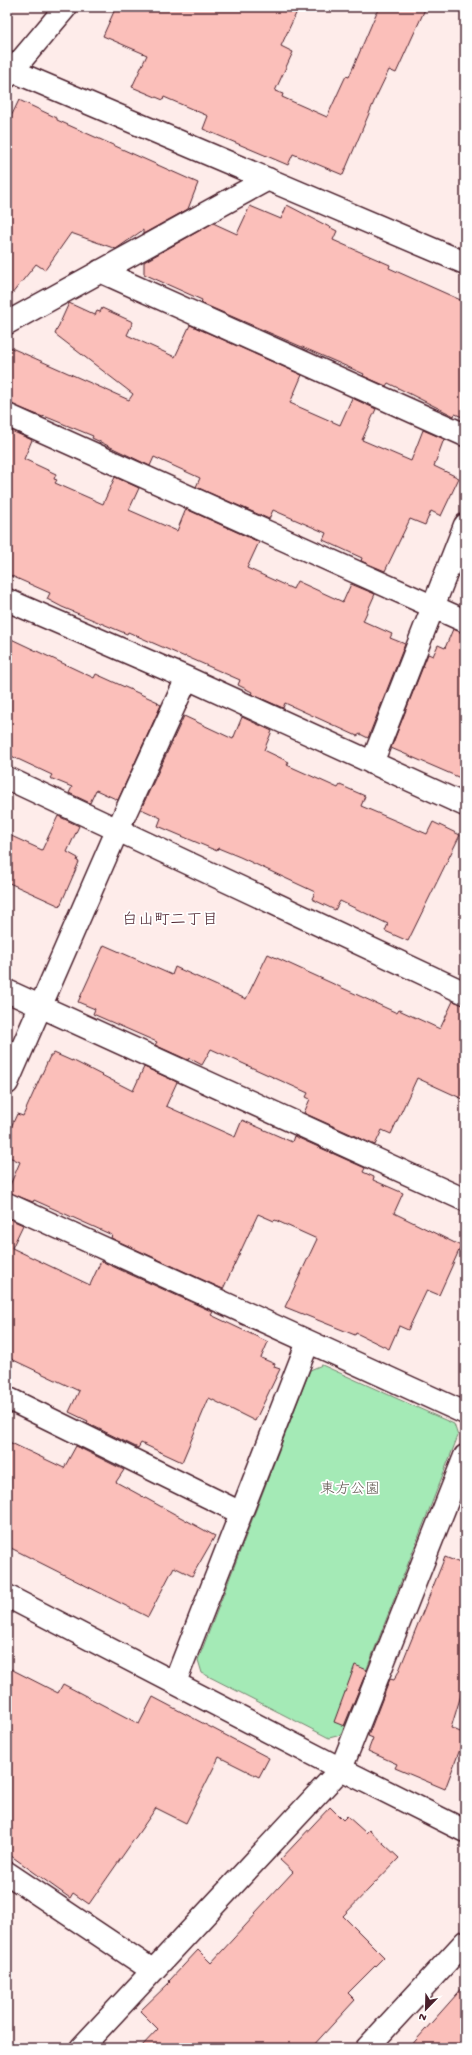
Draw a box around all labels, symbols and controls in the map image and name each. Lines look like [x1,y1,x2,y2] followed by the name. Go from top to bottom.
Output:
[122,911,218,931] district label: 白山町二丁目
[320,1480,380,1499] park label: 東方公園
[406,1989,446,2029] north arrow
[417,2009,429,2023] text: N

